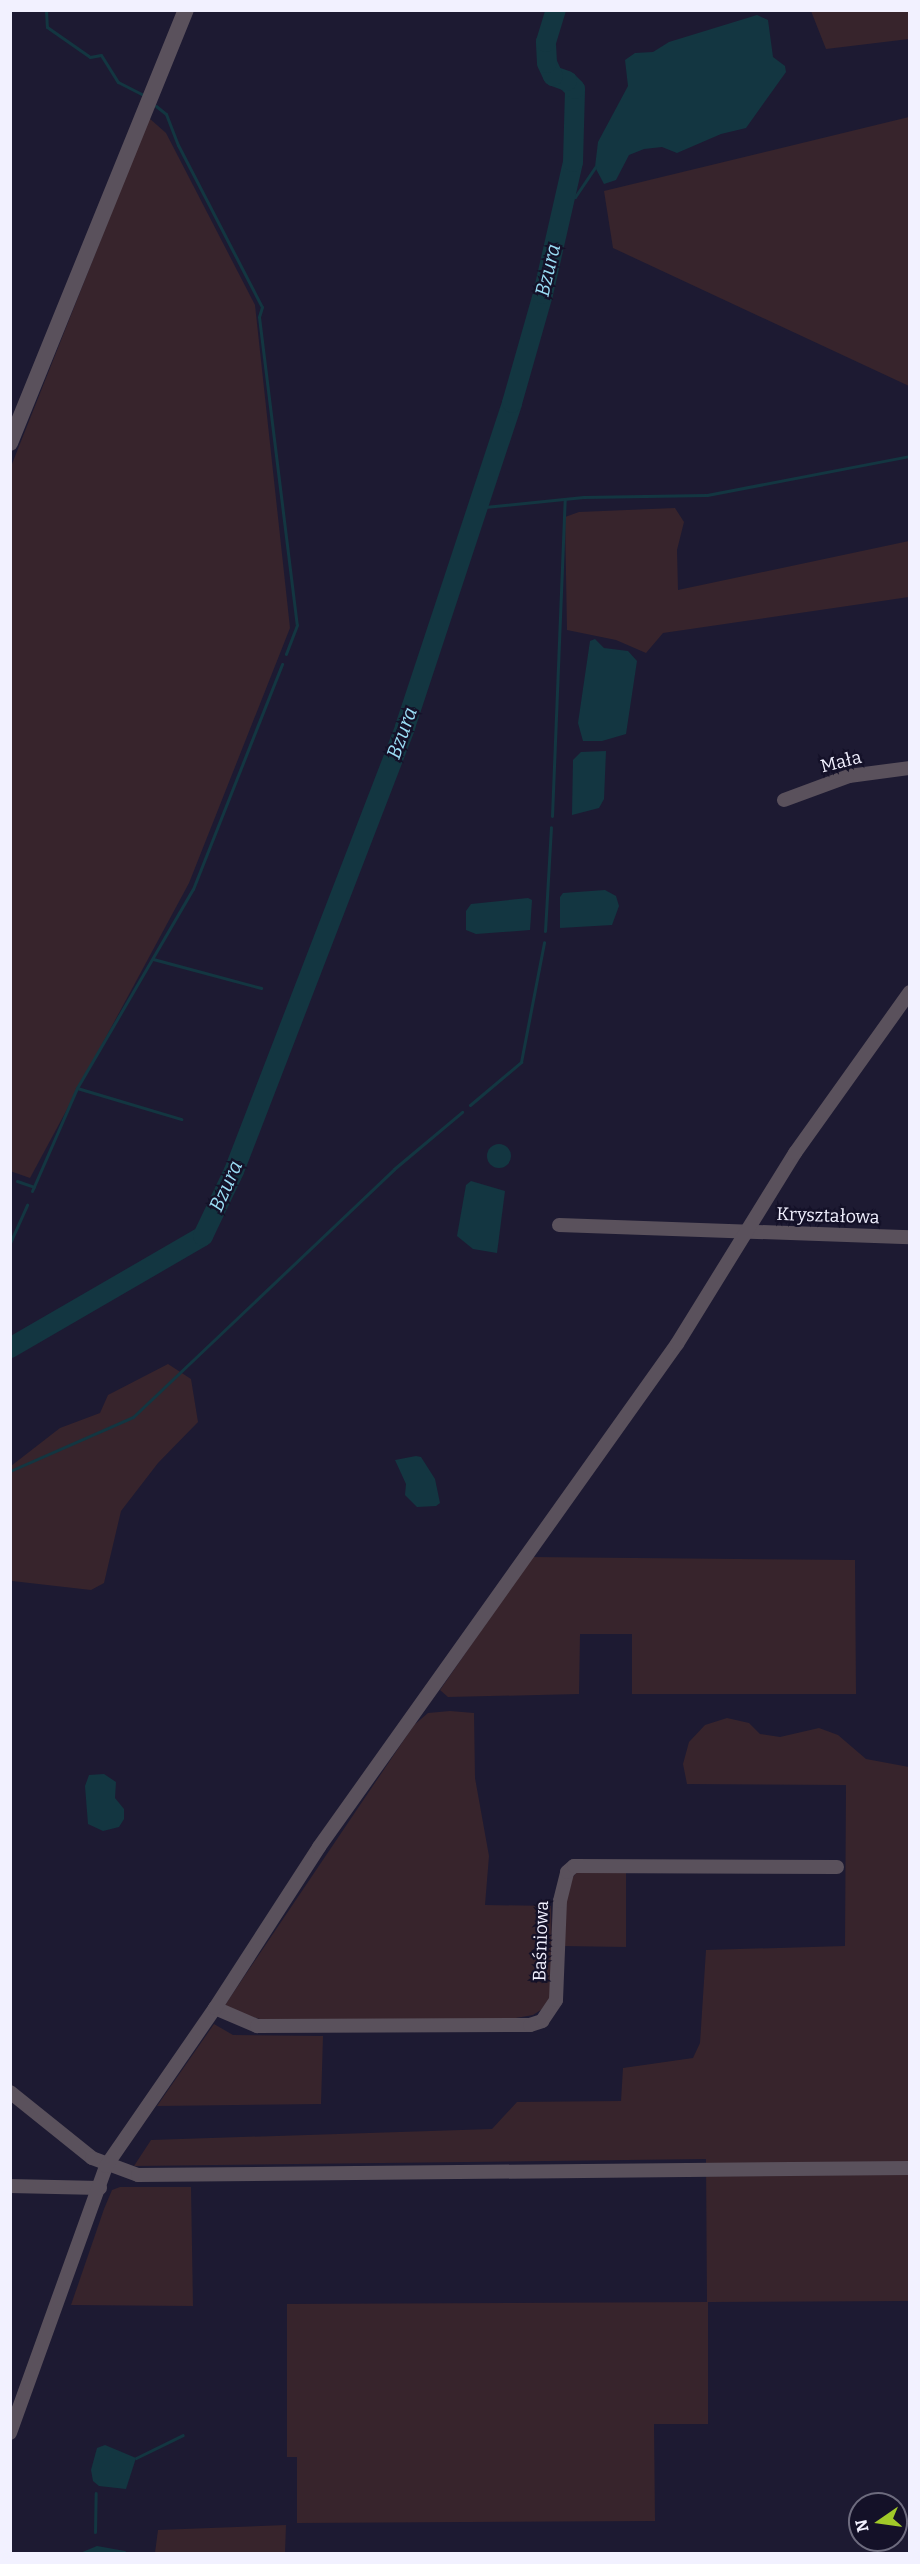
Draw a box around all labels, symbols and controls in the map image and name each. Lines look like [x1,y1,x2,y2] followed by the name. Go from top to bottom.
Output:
[530,241,566,299] water label: Bzura
[382,704,422,762] water label: Bzura
[818,747,864,777] street label: Mała
[204,1157,248,1215] water label: Bzura
[776,1203,880,1229] street label: Kryształowa
[529,1900,553,1982] street label: Baśniowa
[848,2492,908,2552] north arrow
[851,2518,873,2534] text: N

